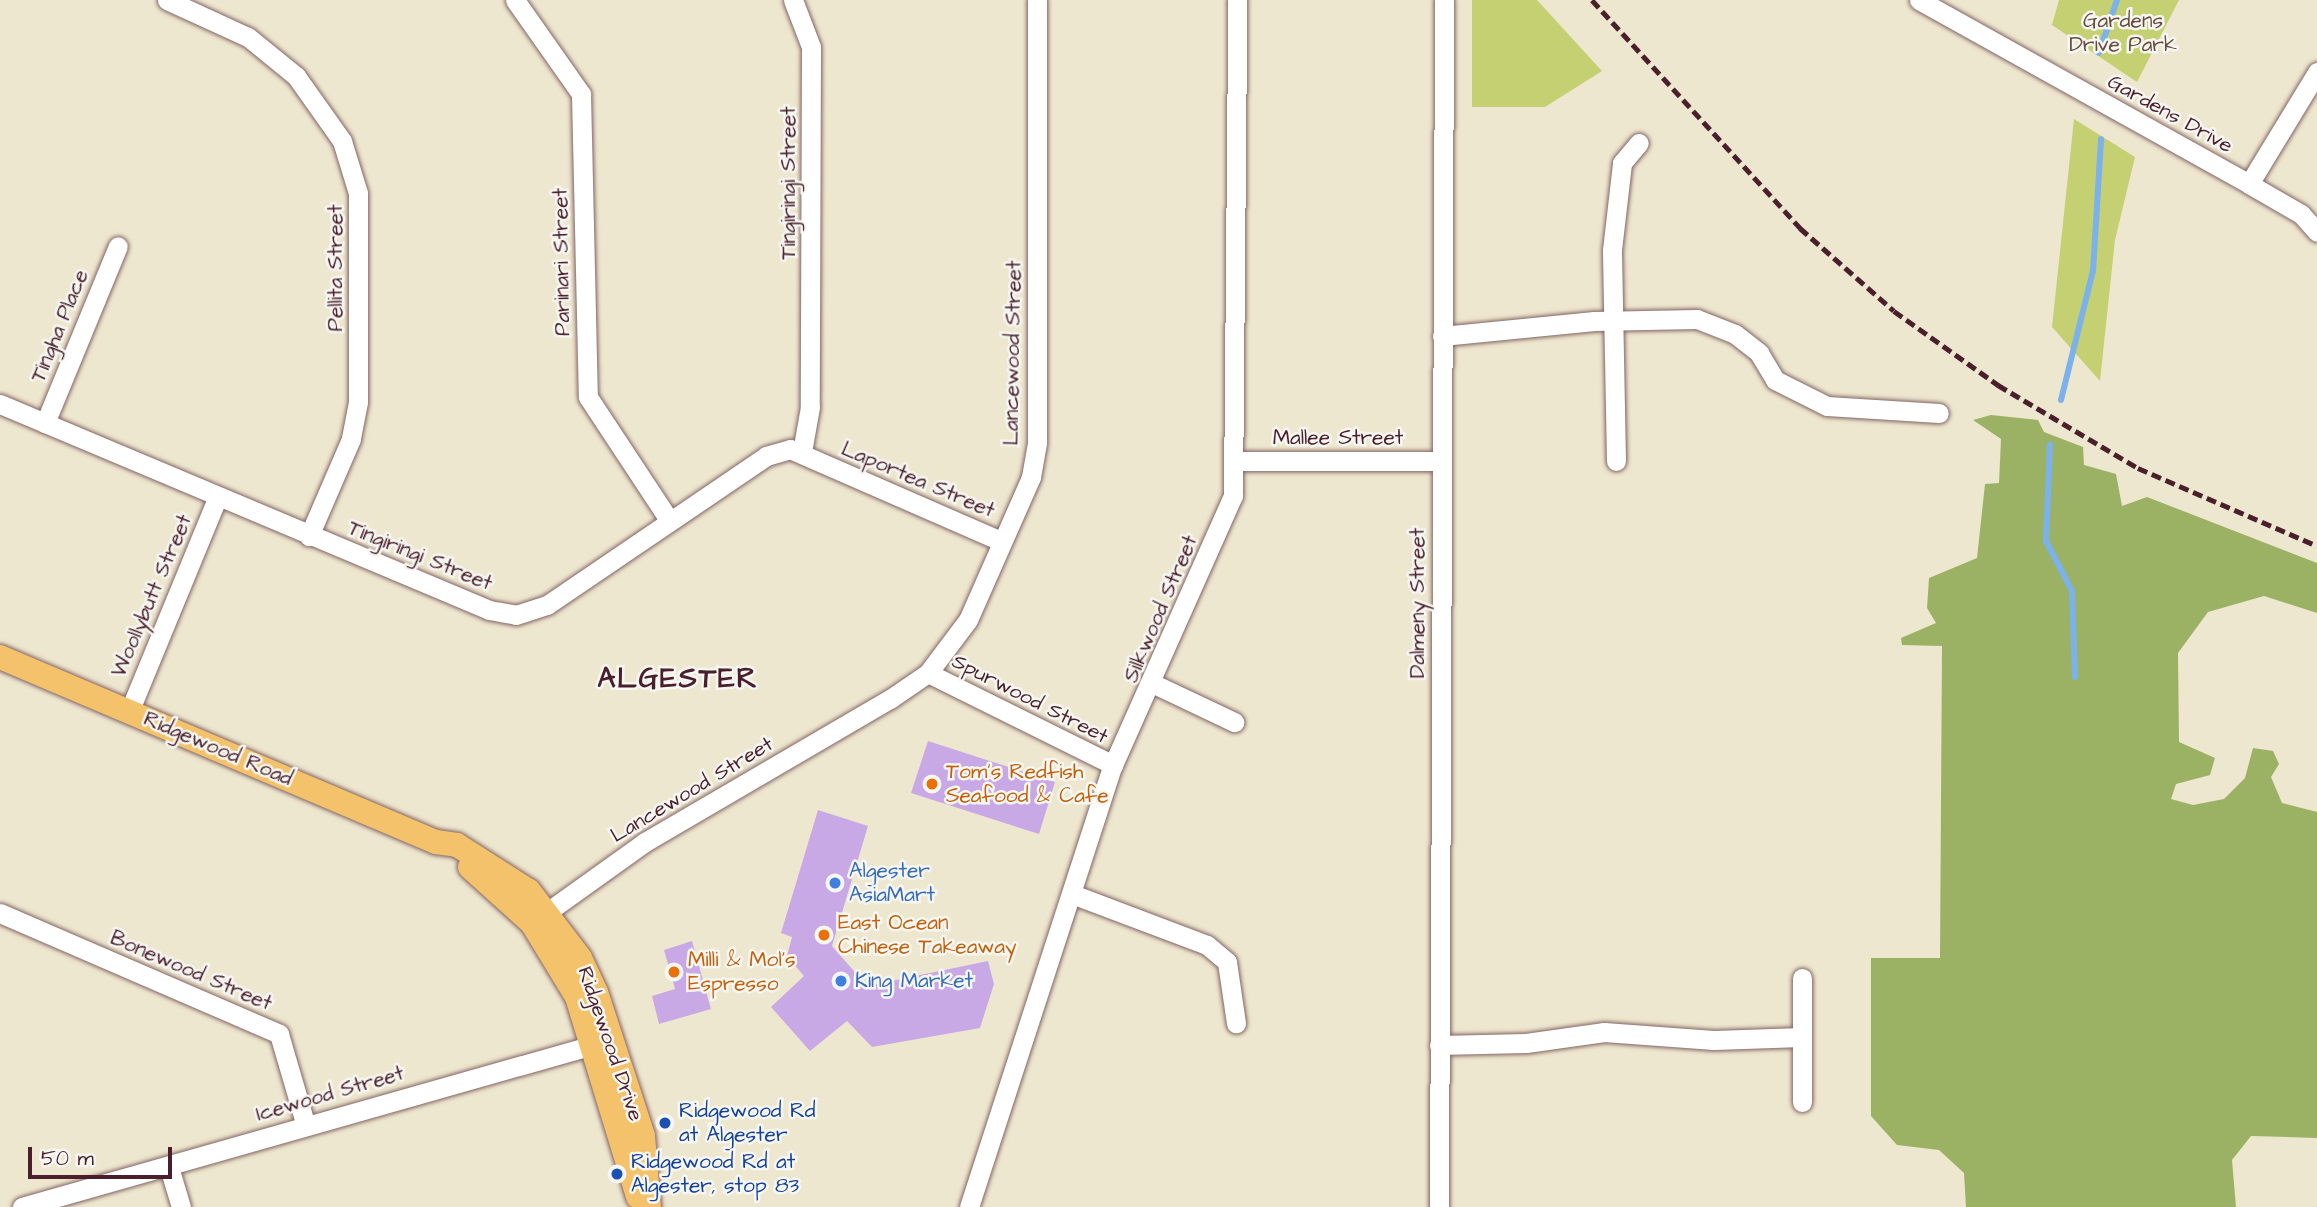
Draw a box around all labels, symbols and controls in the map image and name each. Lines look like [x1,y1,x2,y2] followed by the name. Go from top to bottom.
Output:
[2069,8,2177,58] park label: Gardens Drive Park
[2103,69,2237,159] street label: Gardens Drive
[776,106,802,260] street label: Tingiringi Street
[548,188,576,336] street label: Parinari Street
[323,205,349,331] street label: Pellita Street
[999,260,1027,446] street label: Lancewood Street
[26,266,94,386] street label: Tingha Place
[1273,425,1403,451] street label: Mallee Street
[838,436,998,524] street label: Laportea Street
[106,511,198,681] street label: Woollybutt Street
[344,516,496,596] street label: Tingiringi Street
[1405,528,1431,678] street label: Dalmeny Street
[1119,532,1203,686] street label: Silkwood Street
[948,649,1112,749] street label: Spurwood Street
[598,662,758,696] district label: ALGESTER
[140,706,296,792] street label: Ridgewood Road
[606,732,778,848] street label: Lancewood Street
[946,759,1109,809] place label: Tom's Redfish Seafood & Cafe
[924,776,940,792] marker: Tom's Redfish Seafood & Cafe
[849,858,935,908] place label: Algester AsiaMart
[827,875,843,891] marker: Algester AsiaMart
[838,910,1017,960] place label: East Ocean Chinese Takeaway
[106,926,276,1016] street label: Bonewood Street
[816,927,832,943] marker: East Ocean Chinese Takeaway
[688,947,796,997] place label: Milli & Mol's Espresso
[572,964,648,1124] street label: Ridgewood Drive
[666,964,682,980] marker: Milli & Mol's Espresso
[855,968,973,994] place label: King Market
[833,973,849,989] marker: King Market
[253,1061,407,1127] street label: Icewood Street
[679,1098,816,1148] place label: Ridgewood Rd at Algester
[657,1115,673,1131] marker: Ridgewood Rd at Algester
[32,1134,175,1178] scale bar
[41,1144,94,1173] text: 50 m
[631,1149,799,1199] place label: Ridgewood Rd at Algester, stop 83
[609,1166,625,1182] marker: Ridgewood Rd at Algester, stop 83

